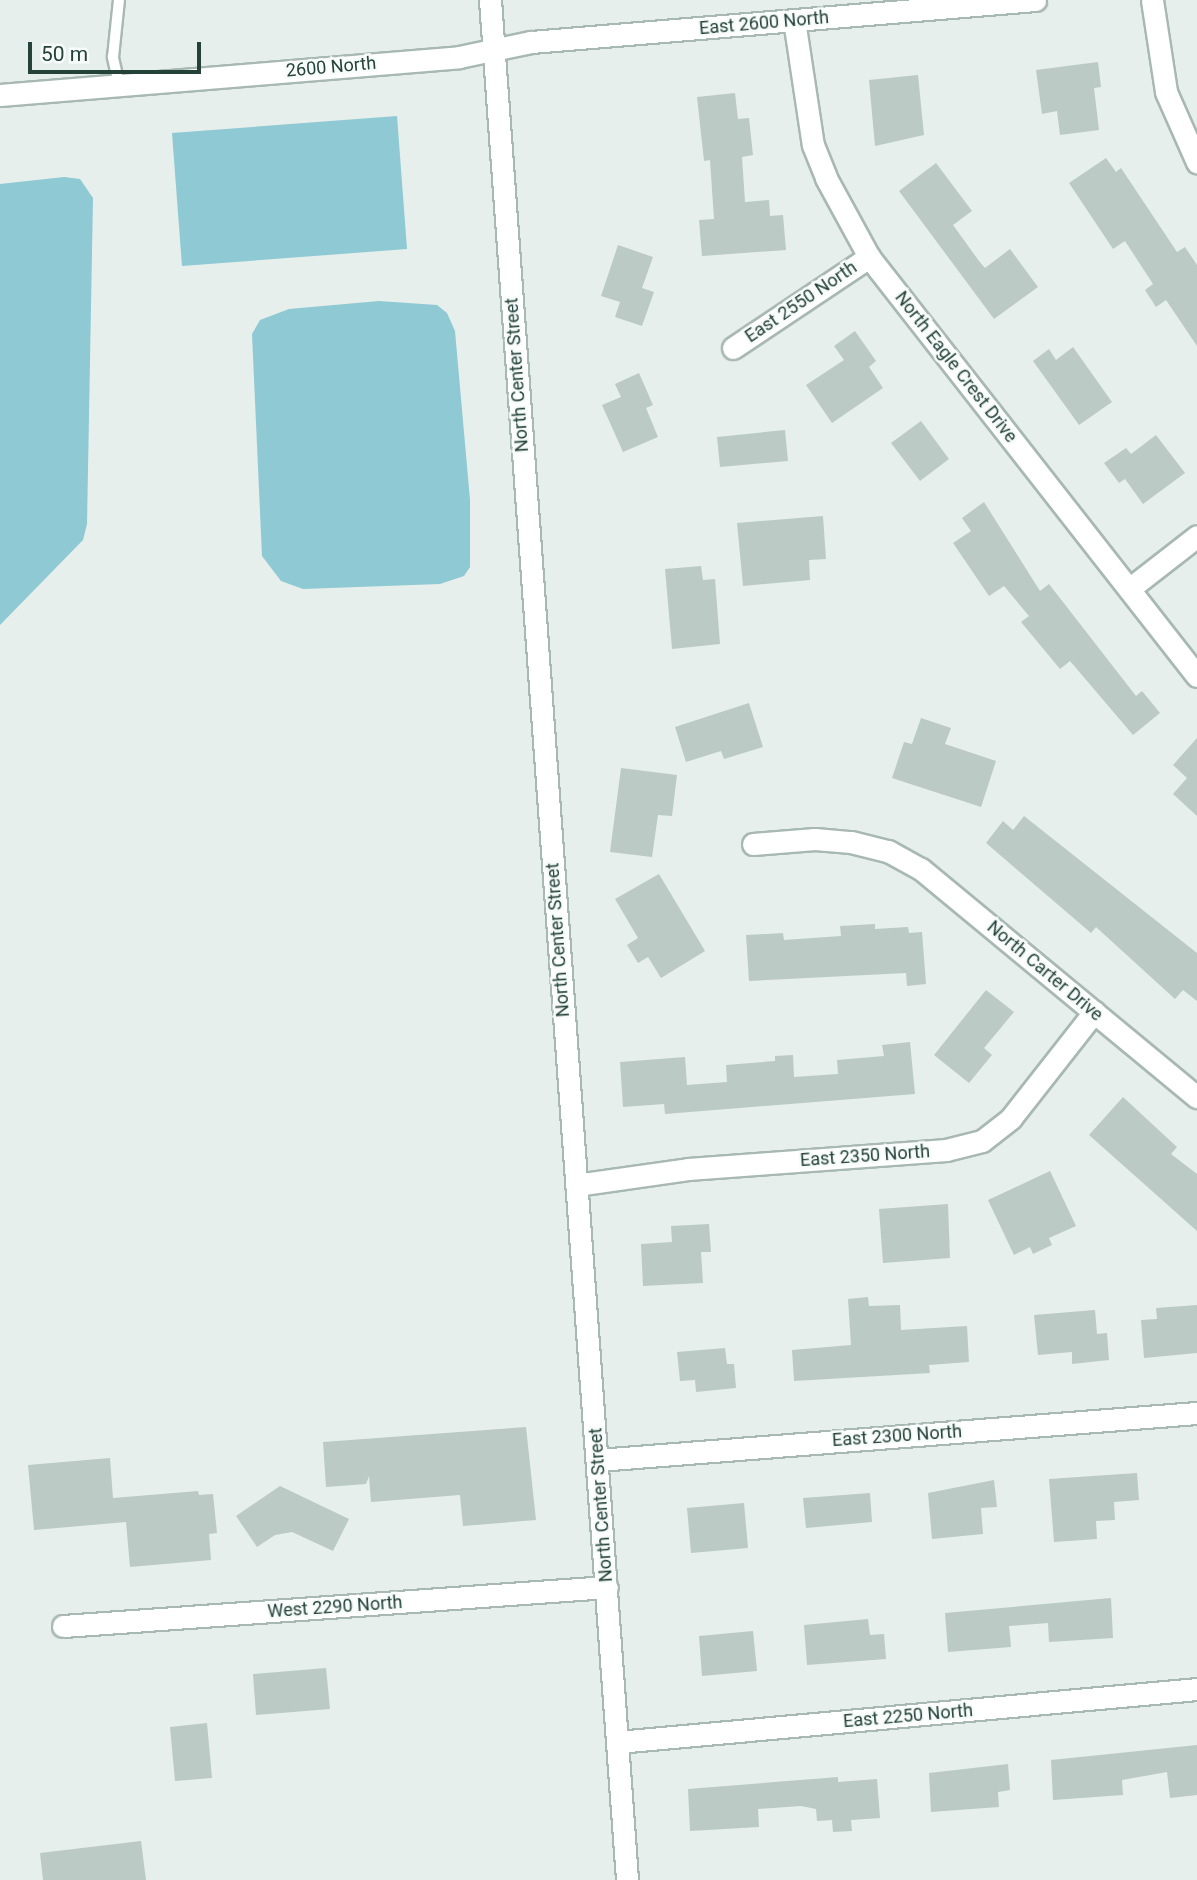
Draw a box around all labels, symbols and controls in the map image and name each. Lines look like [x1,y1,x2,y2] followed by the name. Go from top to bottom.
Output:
[698,7,830,39] street label: East 2600 North
[32,28,205,72] scale bar
[41,42,88,66] text: 50 m
[285,52,377,82] street label: 2600 North
[741,257,861,347] street label: East 2550 North
[890,287,1022,447] street label: North Eagle Crest Drive
[501,297,533,453] street label: North Center Street
[542,862,574,1018] street label: North Center Street
[983,916,1107,1026] street label: North Carter Drive
[799,1141,931,1171] street label: East 2350 North
[831,1421,963,1451] street label: East 2300 North
[585,1427,617,1583] street label: North Center Street
[267,1592,403,1622] street label: West 2290 North
[842,1700,974,1732] street label: East 2250 North

